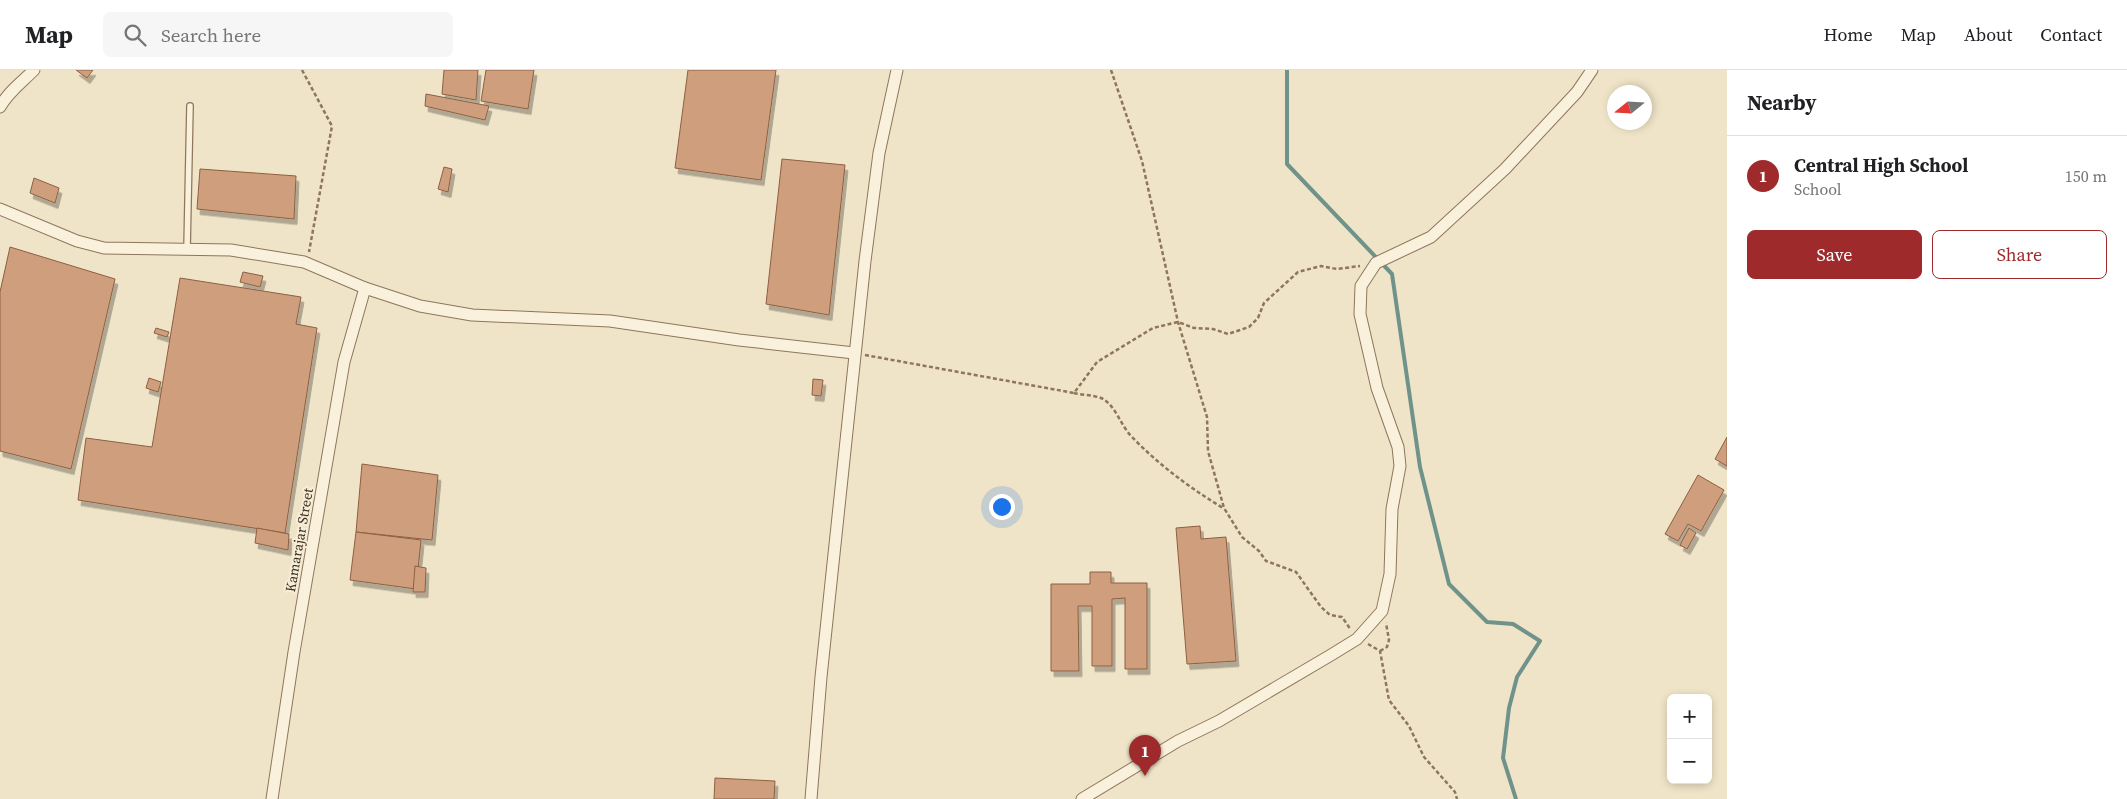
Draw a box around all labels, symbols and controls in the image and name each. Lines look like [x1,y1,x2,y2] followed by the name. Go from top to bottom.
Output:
[103,12,453,57] search box
[25,18,73,51] text: Map
[121,21,149,49] icon: search
[161,22,261,48] text: Search here
[1824,22,1873,47] text: Home
[1901,22,1936,47] text: Map
[1964,22,2012,47] text: About
[2040,22,2102,47] text: Contact
[1607,85,1652,130] north arrow
[1747,88,1817,117] text: Nearby
[1794,152,1968,178] text: Central High School
[1759,165,1767,187] text: 1
[2065,165,2107,187] text: 150 m
[1794,178,1842,200] text: School
[1747,230,1922,279] button: Save
[1932,230,2107,279] button: Share
[280,486,318,594] street label: Kamarajar Street
[989,494,1015,520] your location
[1667,694,1712,784] map controls
[1667,694,1712,739] button: +
[1129,735,1161,776] pin: 1
[1667,739,1712,784] button: −

